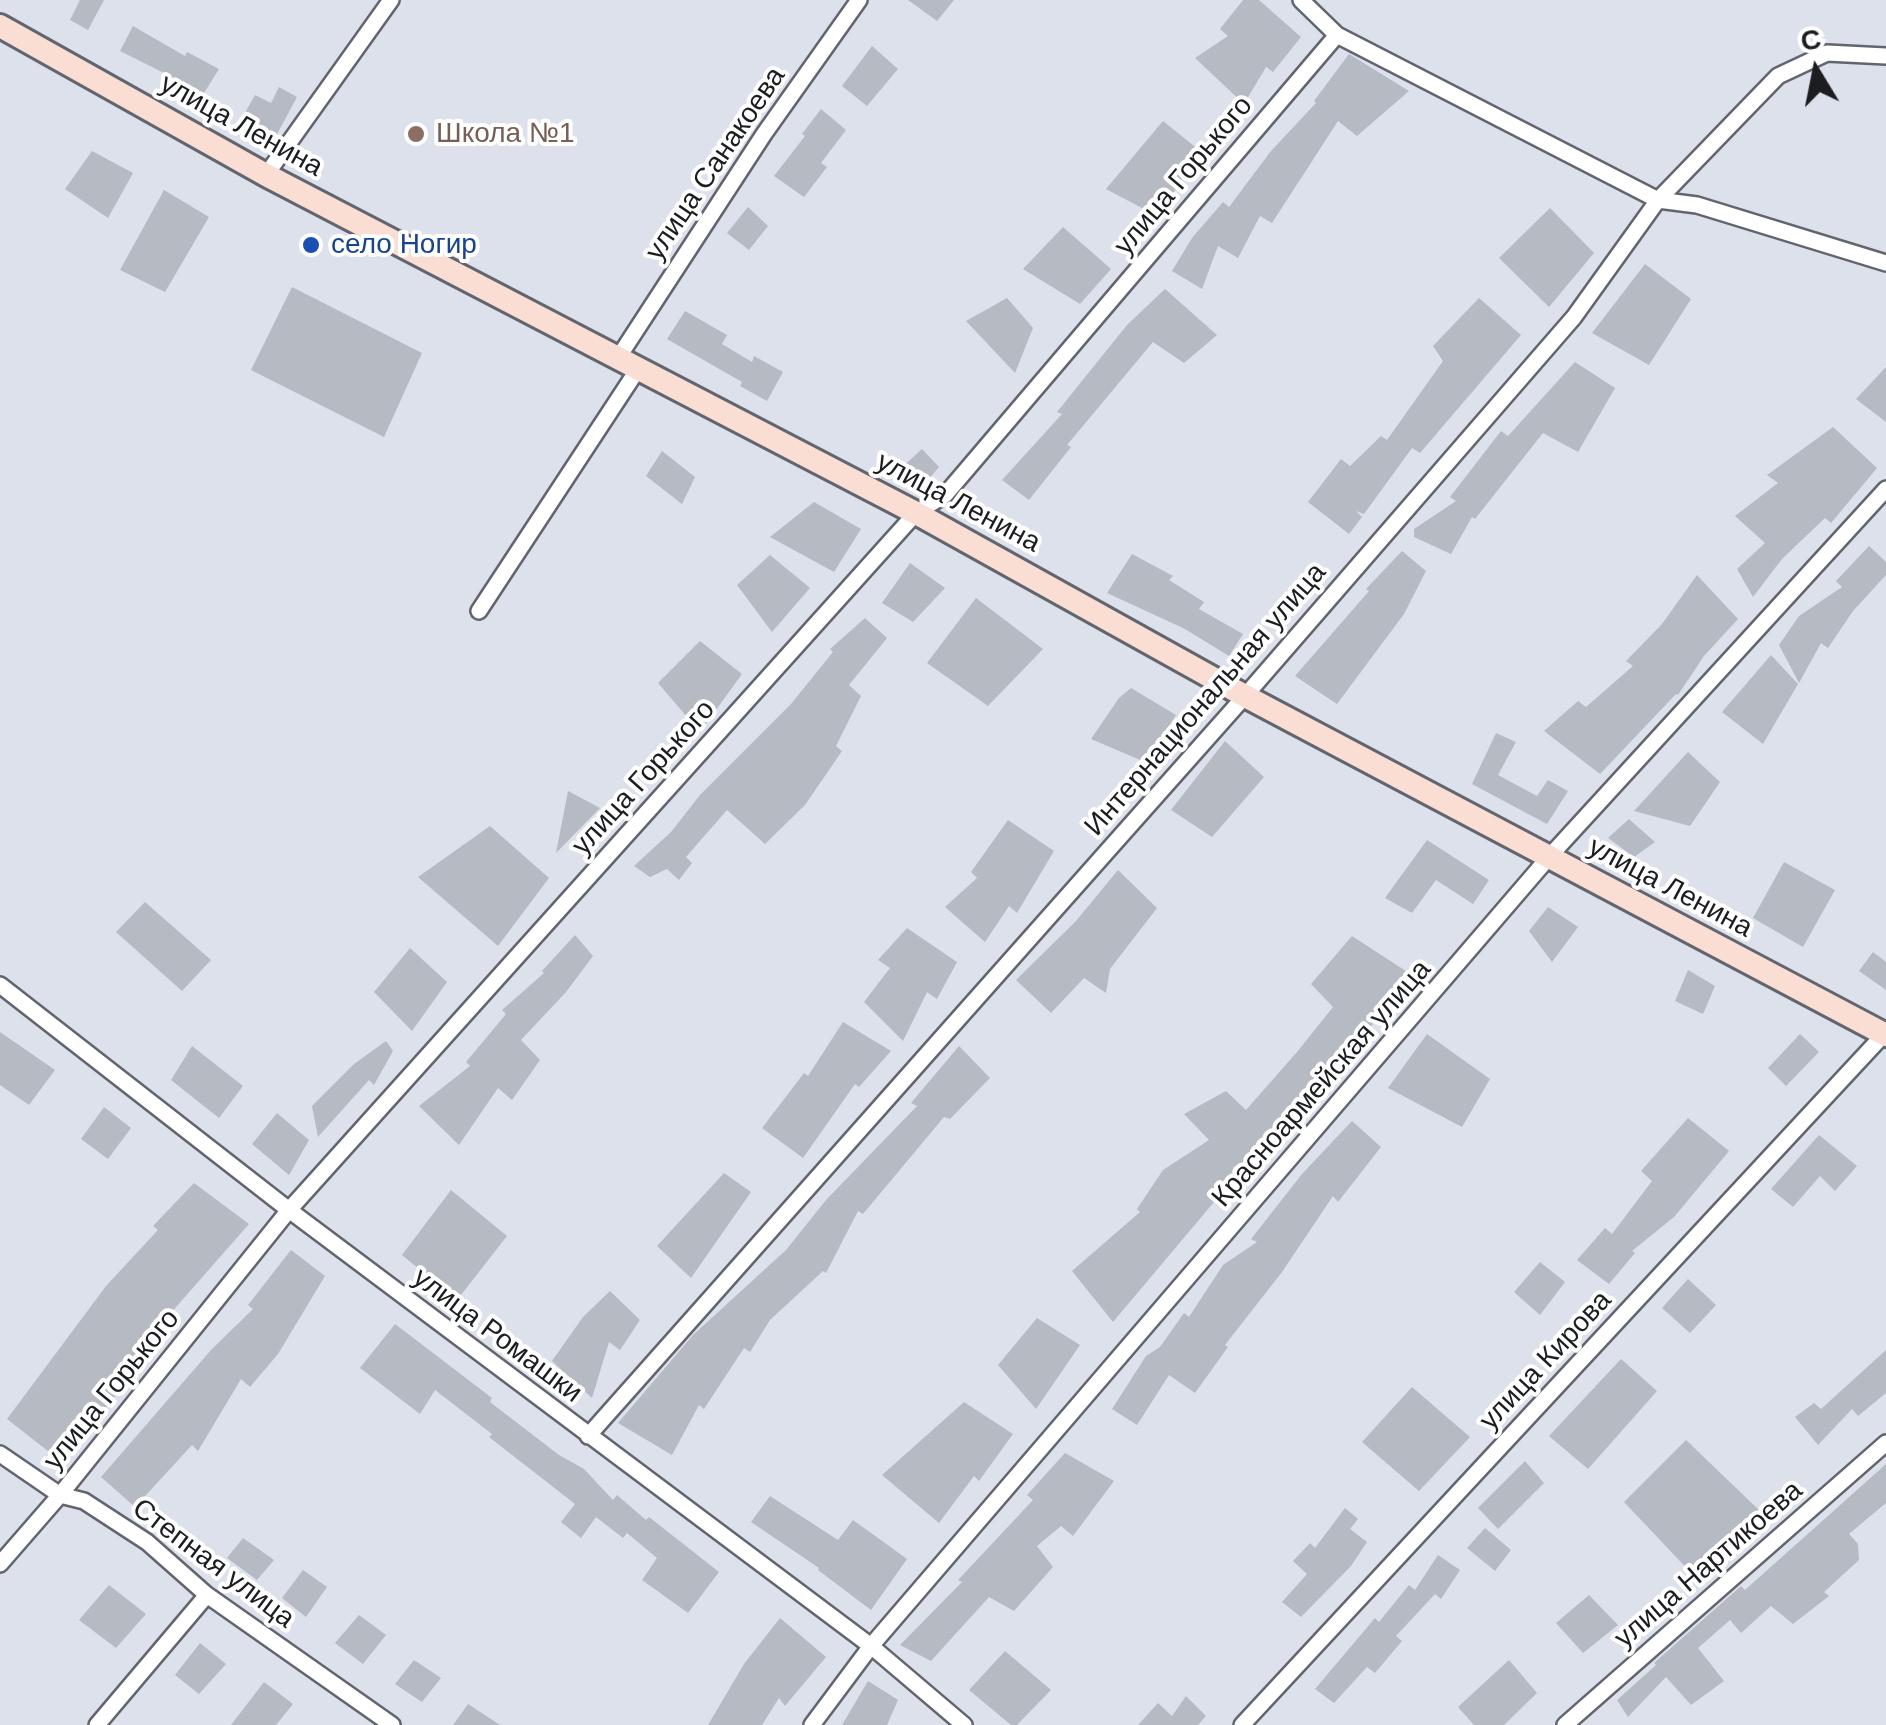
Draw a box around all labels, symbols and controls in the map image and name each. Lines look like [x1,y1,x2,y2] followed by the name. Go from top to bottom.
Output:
[1766,20,1866,120] north arrow
[1798,23,1823,57] text: С
[639,61,793,267] street label: улица Санакоева
[154,67,328,185] street label: улица Ленина
[1108,90,1260,262] street label: улица Горького
[436,117,574,151] place label: Школа №1
[405,123,427,145] marker: Школа №1
[331,228,477,262] place label: село Ногир
[300,234,322,256] marker: село Ногир
[870,446,1046,560] street label: улица Ленина
[1078,557,1334,843] street label: Интернациональная улица
[566,694,722,862] street label: улица Горького
[1582,831,1758,945] street label: улица Ленина
[1206,954,1438,1214] street label: Красноармейская улица
[406,1262,588,1410] street label: улица Ромашки
[1473,1284,1619,1438] street label: улица Кирова
[37,1303,187,1477] street label: улица Горького
[1608,1474,1810,1656] street label: улица Нартикоева
[125,1492,301,1636] street label: Степная улица

